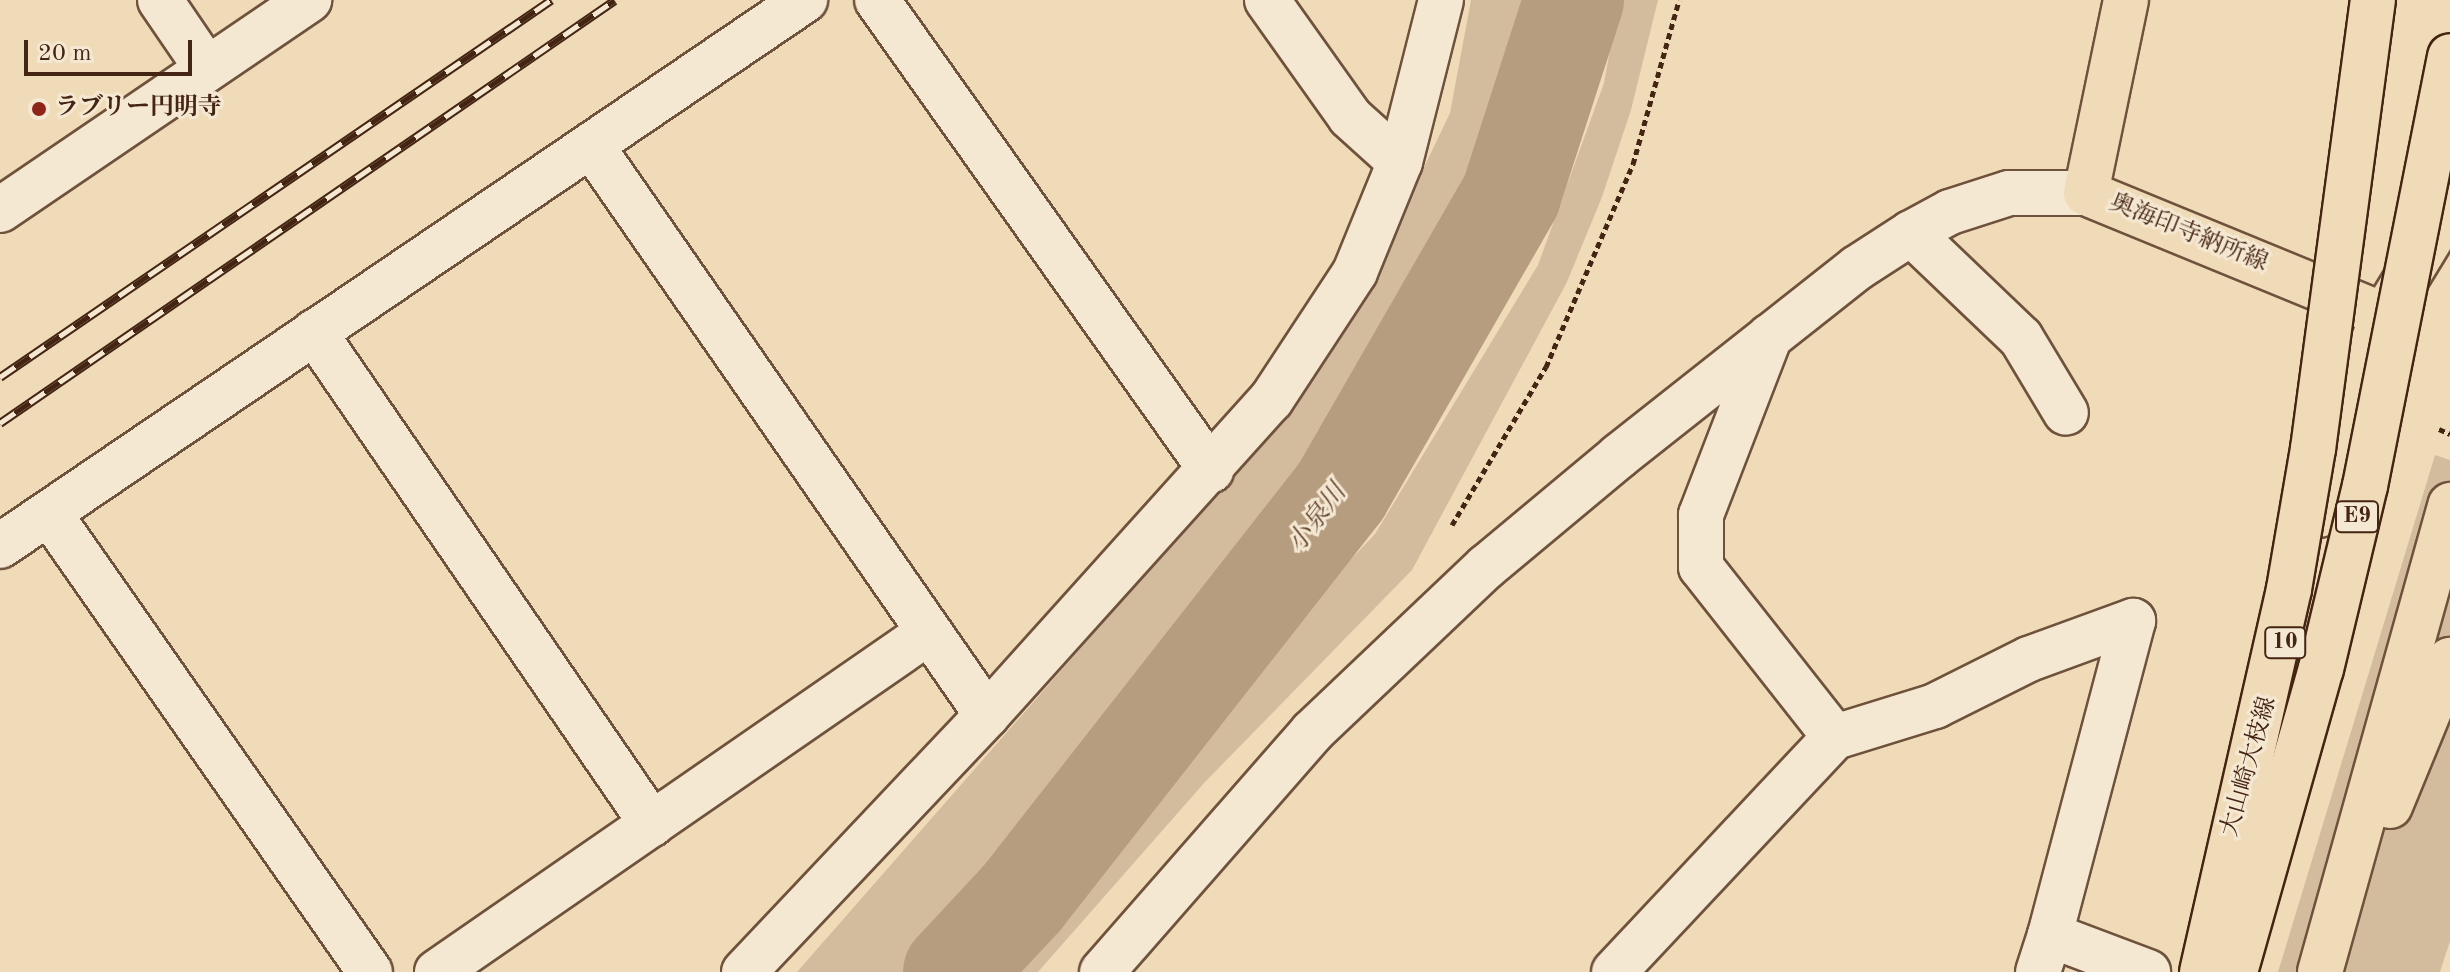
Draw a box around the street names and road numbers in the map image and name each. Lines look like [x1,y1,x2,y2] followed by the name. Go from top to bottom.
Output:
[2105,189,2271,279] street label: 奥海印寺納所線
[2335,499,2379,535] road number: E9
[2263,625,2307,661] road number: 10
[2216,694,2284,840] street label: 大山崎大枝線

